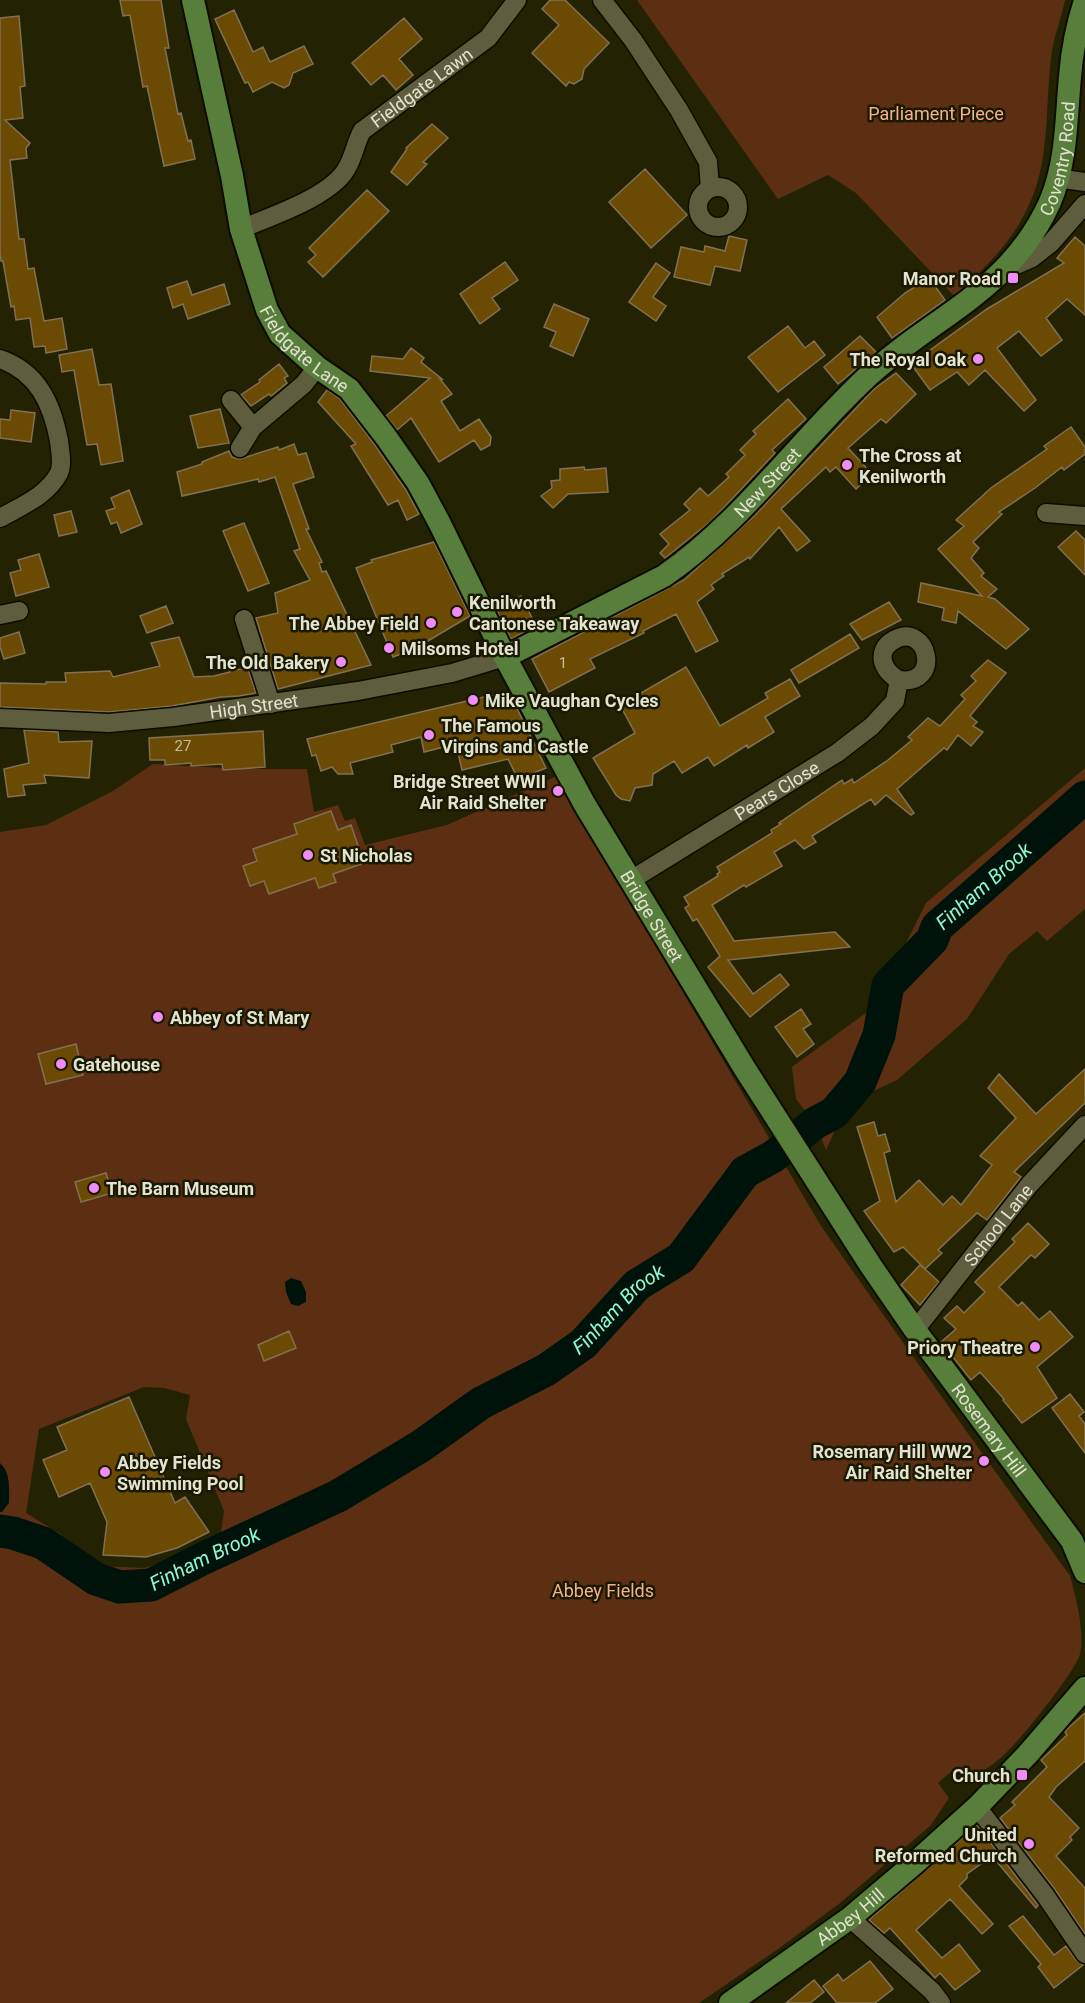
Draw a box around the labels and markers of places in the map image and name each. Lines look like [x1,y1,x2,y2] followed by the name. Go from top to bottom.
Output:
[903,268,1001,289] place label: Manor Road
[1006,271,1020,285] marker: Manor Road
[850,349,966,370] place label: The Royal Oak
[971,352,985,366] marker: The Royal Oak
[859,445,961,487] place label: The Cross at Kenilworth
[840,458,854,472] marker: The Cross at Kenilworth
[469,592,640,634] place label: Kenilworth Cantonese Takeaway
[450,605,464,619] marker: Kenilworth Cantonese Takeaway
[289,613,419,634] place label: The Abbey Field
[424,616,438,630] marker: The Abbey Field
[401,638,518,659] place label: Milsoms Hotel
[382,641,396,655] marker: Milsoms Hotel
[206,652,330,673] place label: The Old Bakery
[334,655,348,669] marker: The Old Bakery
[485,690,659,711] place label: Mike Vaughan Cycles
[466,693,480,707] marker: Mike Vaughan Cycles
[441,715,589,757] place label: The Famous Virgins and Castle
[422,728,436,742] marker: The Famous Virgins and Castle
[393,771,546,813] place label: Bridge Street WWII Air Raid Shelter
[551,784,565,798] marker: Bridge Street WWII Air Raid Shelter
[320,845,412,866] place label: St Nicholas
[301,848,315,862] marker: St Nicholas
[170,1007,310,1028] place label: Abbey of St Mary
[151,1010,165,1024] marker: Abbey of St Mary
[73,1054,160,1075] place label: Gatehouse
[54,1057,68,1071] marker: Gatehouse
[106,1178,254,1199] place label: The Barn Museum
[87,1181,101,1195] marker: The Barn Museum
[907,1337,1023,1358] place label: Priory Theatre
[1028,1340,1042,1354] marker: Priory Theatre
[813,1441,972,1483] place label: Rosemary Hill WW2 Air Raid Shelter
[117,1452,243,1494] place label: Abbey Fields Swimming Pool
[977,1454,991,1468] marker: Rosemary Hill WW2 Air Raid Shelter
[98,1465,112,1479] marker: Abbey Fields Swimming Pool
[952,1765,1010,1786] place label: Church
[1015,1768,1029,1782] marker: Church
[875,1824,1017,1866] place label: United Reformed Church
[1022,1837,1036,1851] marker: United Reformed Church

